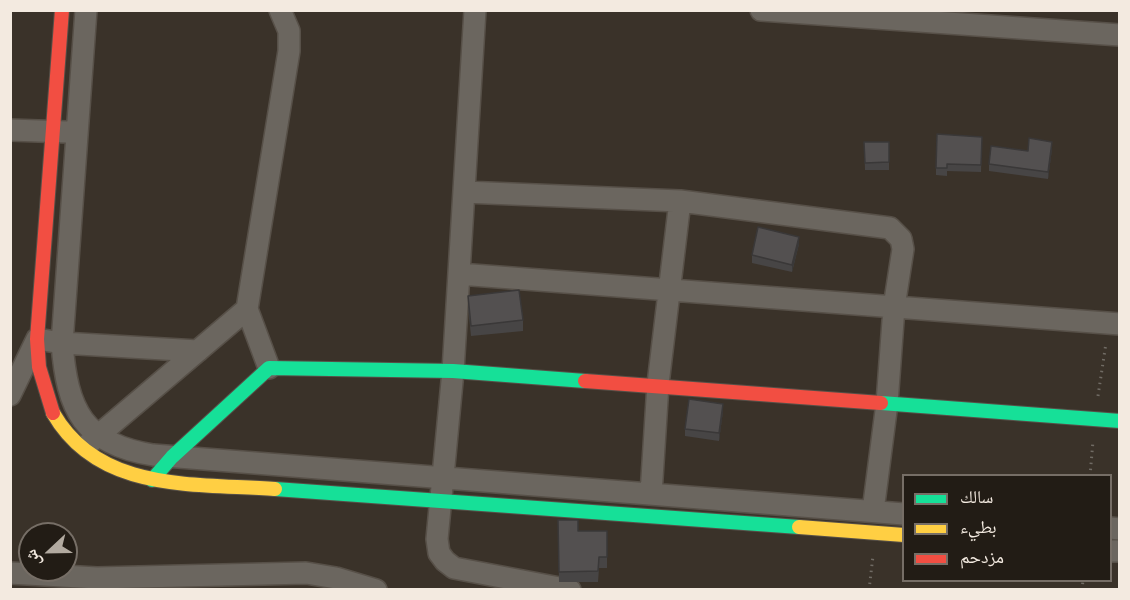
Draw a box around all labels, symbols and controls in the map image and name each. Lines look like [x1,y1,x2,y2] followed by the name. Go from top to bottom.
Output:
[902,474,1112,582] legend
[960,484,993,510] text: سالك
[960,514,997,540] text: بطيء
[18,522,78,582] north arrow
[960,544,1004,570] text: مزدحم
[19,546,47,570] text: ش

